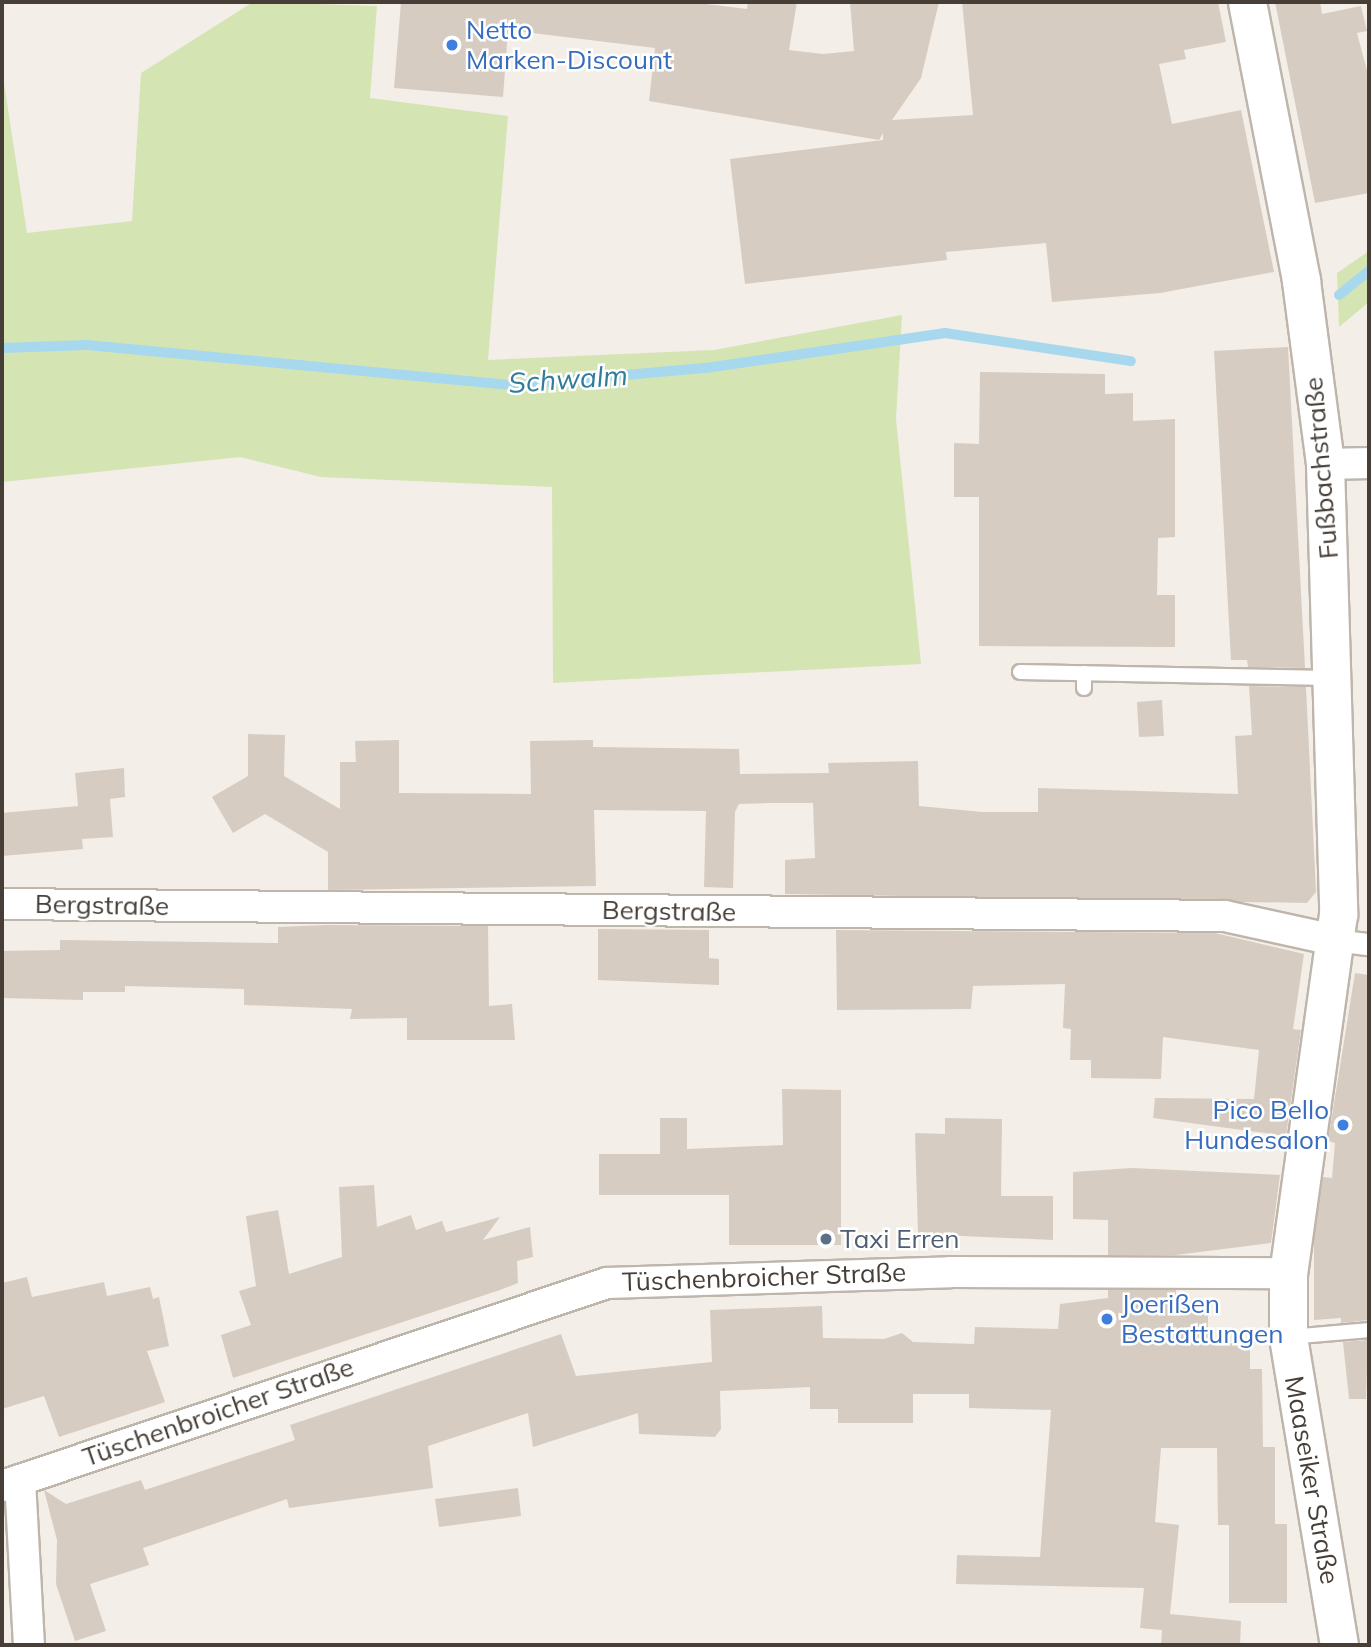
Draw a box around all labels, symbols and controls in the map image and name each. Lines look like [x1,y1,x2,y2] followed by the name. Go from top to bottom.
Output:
[466,14,672,76] place label: Netto Marken-Discount
[444,37,460,53] marker: Netto Marken-Discount
[507,358,629,400] water label: Schwalm
[1298,376,1344,560] street label: Fußbachstraße
[35,888,169,922] street label: Bergstraße
[602,894,736,928] street label: Bergstraße
[1184,1094,1329,1156] place label: Pico Bello Hundesalon
[1335,1117,1351,1133] marker: Pico Bello Hundesalon
[840,1223,960,1255] place label: Taxi Erren
[818,1231,834,1247] marker: Taxi Erren
[621,1256,907,1298] street label: Tüschenbroicher Straße
[1121,1288,1283,1350] place label: Joerißen Bestattungen
[1099,1311,1115,1327] marker: Joerißen Bestattungen
[78,1351,358,1473] street label: Tüschenbroicher Straße
[1278,1373,1346,1587] street label: Maaseiker Straße

